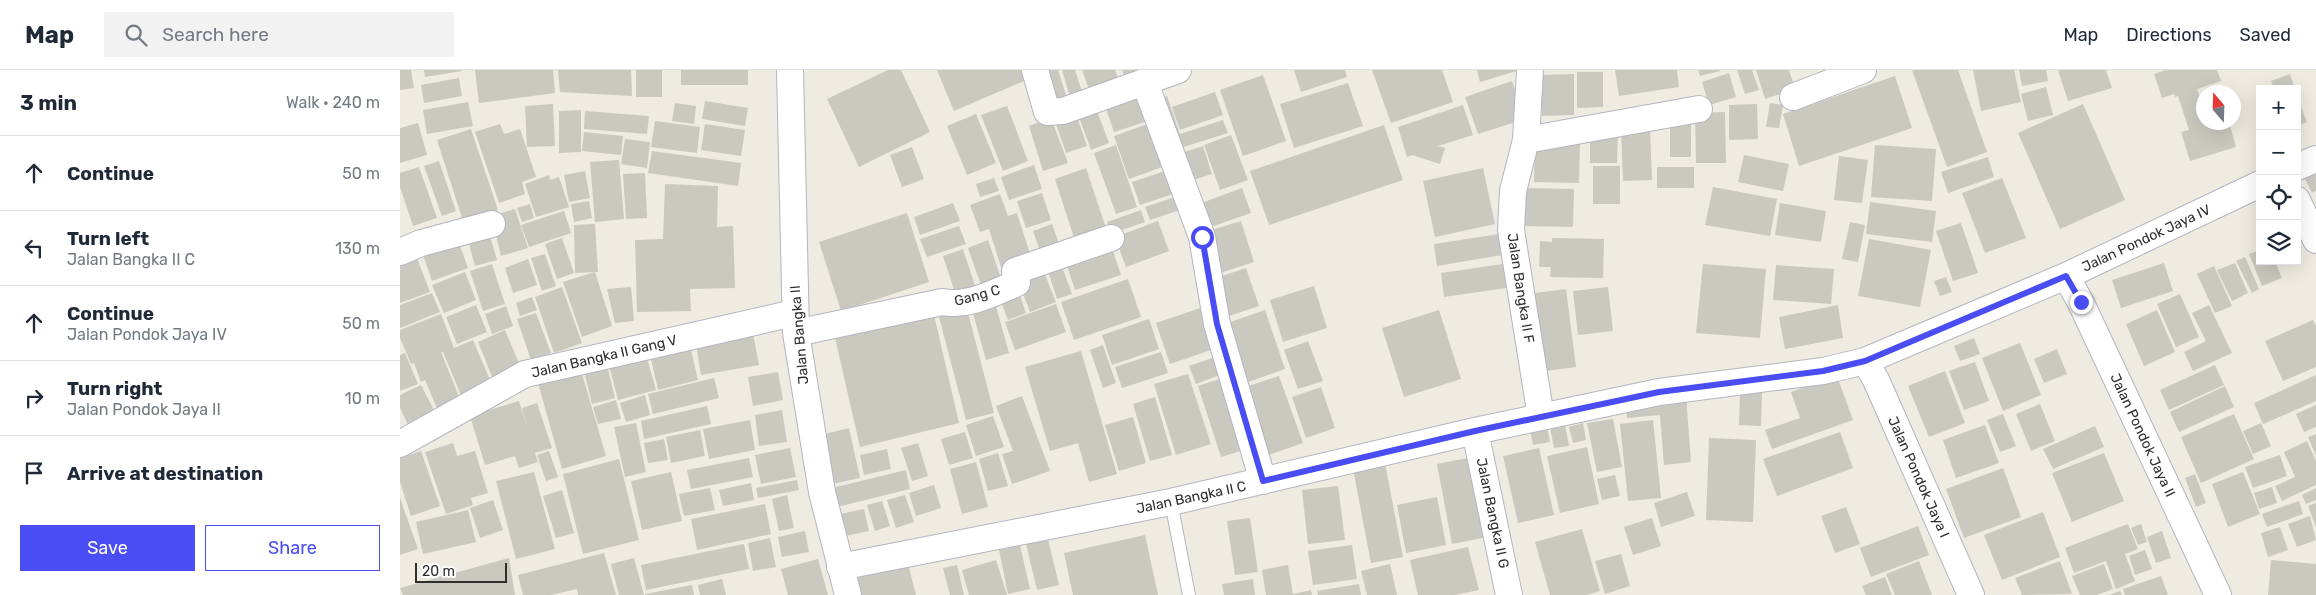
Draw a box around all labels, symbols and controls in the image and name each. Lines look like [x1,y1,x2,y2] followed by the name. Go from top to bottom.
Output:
[104,12,454,57] search box
[25,21,74,49] text: Map
[122,21,150,49] icon: search
[162,23,269,46] text: Search here
[2063,24,2098,46] text: Map
[2126,24,2212,46] text: Directions
[2240,24,2291,46] text: Saved
[2196,85,2241,130] north arrow
[2256,85,2301,265] map controls
[2256,85,2301,130] button: +
[20,90,77,115] text: 3 min
[286,93,380,112] text: Walk · 240 m
[2256,130,2301,175] button: −
[20,159,48,187] icon: ahead
[67,162,154,185] text: Continue
[342,164,380,183] text: 50 m
[2256,175,2301,220] button: locate
[2079,201,2213,276] street label: Jalan Pondok Jaya IV
[2256,220,2301,265] button: layers
[1191,226,1214,249] route start
[67,227,149,250] text: Turn left
[1503,232,1538,344] street label: Jalan Bangka II F
[20,234,48,262] icon: left
[335,239,380,258] text: 130 m
[67,250,195,269] text: Jalan Bangka II C
[952,281,1002,310] street label: Gang C
[787,285,812,385] street label: Jalan Bangka II
[2070,291,2093,314] route end
[67,302,154,325] text: Continue
[20,309,48,337] icon: ahead
[342,314,380,333] text: 50 m
[67,325,227,344] text: Jalan Pondok Jaya IV
[530,331,679,382] street label: Jalan Bangka II Gang V
[2106,371,2179,500] street label: Jalan Pondok Jaya II
[67,377,162,400] text: Turn right
[20,384,48,412] icon: right
[345,389,380,408] text: 10 m
[67,400,221,419] text: Jalan Pondok Jaya II
[1884,414,1953,540] street label: Jalan Pondok Jaya I
[1473,456,1513,570] street label: Jalan Bangka II G
[20,459,48,487] icon: arrive
[67,462,263,485] text: Arrive at destination
[1134,478,1248,517] street label: Jalan Bangka II C
[20,525,195,571] button: Save
[205,525,380,571] button: Share
[415,560,508,583] scale bar
[422,563,455,580] text: 20 m

